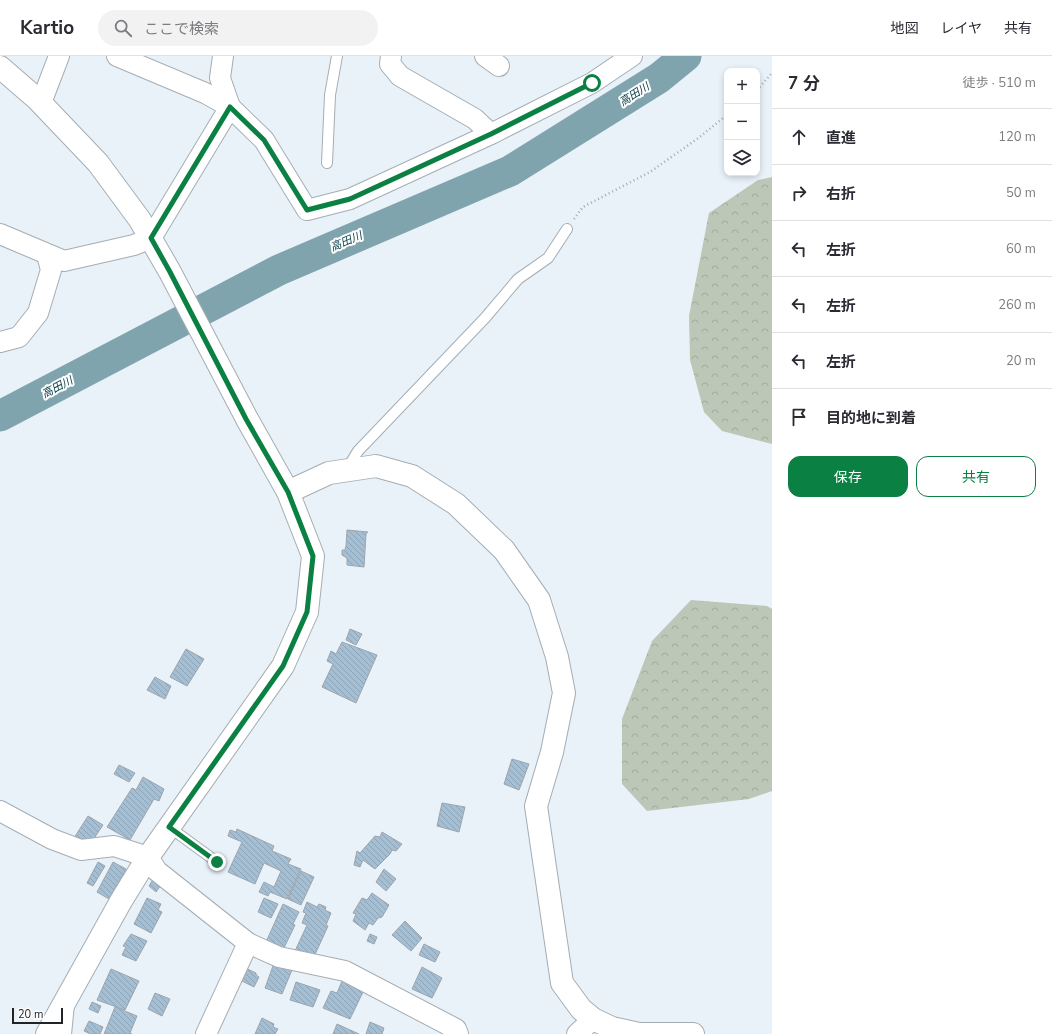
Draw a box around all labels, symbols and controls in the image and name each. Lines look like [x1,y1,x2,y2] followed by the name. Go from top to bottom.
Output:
[98,10,378,46] search box
[20,15,74,41] text: Kartio
[112,17,134,39] icon: search
[144,19,219,39] text: ここで検索
[890,19,918,38] text: 地図
[940,19,982,38] text: レイヤ
[1004,19,1032,38] text: 共有
[724,68,760,176] map controls
[724,68,760,104] button: +
[788,72,820,95] text: 7 分
[583,74,601,92] route start
[962,74,1036,92] text: 徒歩 · 510 m
[616,79,653,110] water label: 高田川
[724,104,760,140] button: −
[788,126,810,148] icon: ahead
[826,128,856,148] text: 直進
[998,128,1036,146] text: 120 m
[724,140,760,176] button: layers
[788,182,810,204] icon: right
[826,184,856,204] text: 右折
[1006,184,1036,202] text: 50 m
[328,228,365,255] water label: 高田川
[788,238,810,260] icon: left
[826,240,856,260] text: 左折
[1006,240,1036,258] text: 60 m
[788,294,810,316] icon: left
[826,296,856,316] text: 左折
[998,296,1036,314] text: 260 m
[788,350,810,372] icon: left
[826,352,856,372] text: 左折
[1006,352,1036,370] text: 20 m
[39,373,76,402] water label: 高田川
[788,406,810,428] icon: arrive
[826,408,916,428] text: 目的地に到着
[788,456,908,497] button: 保存
[916,456,1036,497] button: 共有
[208,853,226,871] route end
[12,1006,63,1025] scale bar
[18,1007,43,1022] text: 20 m

